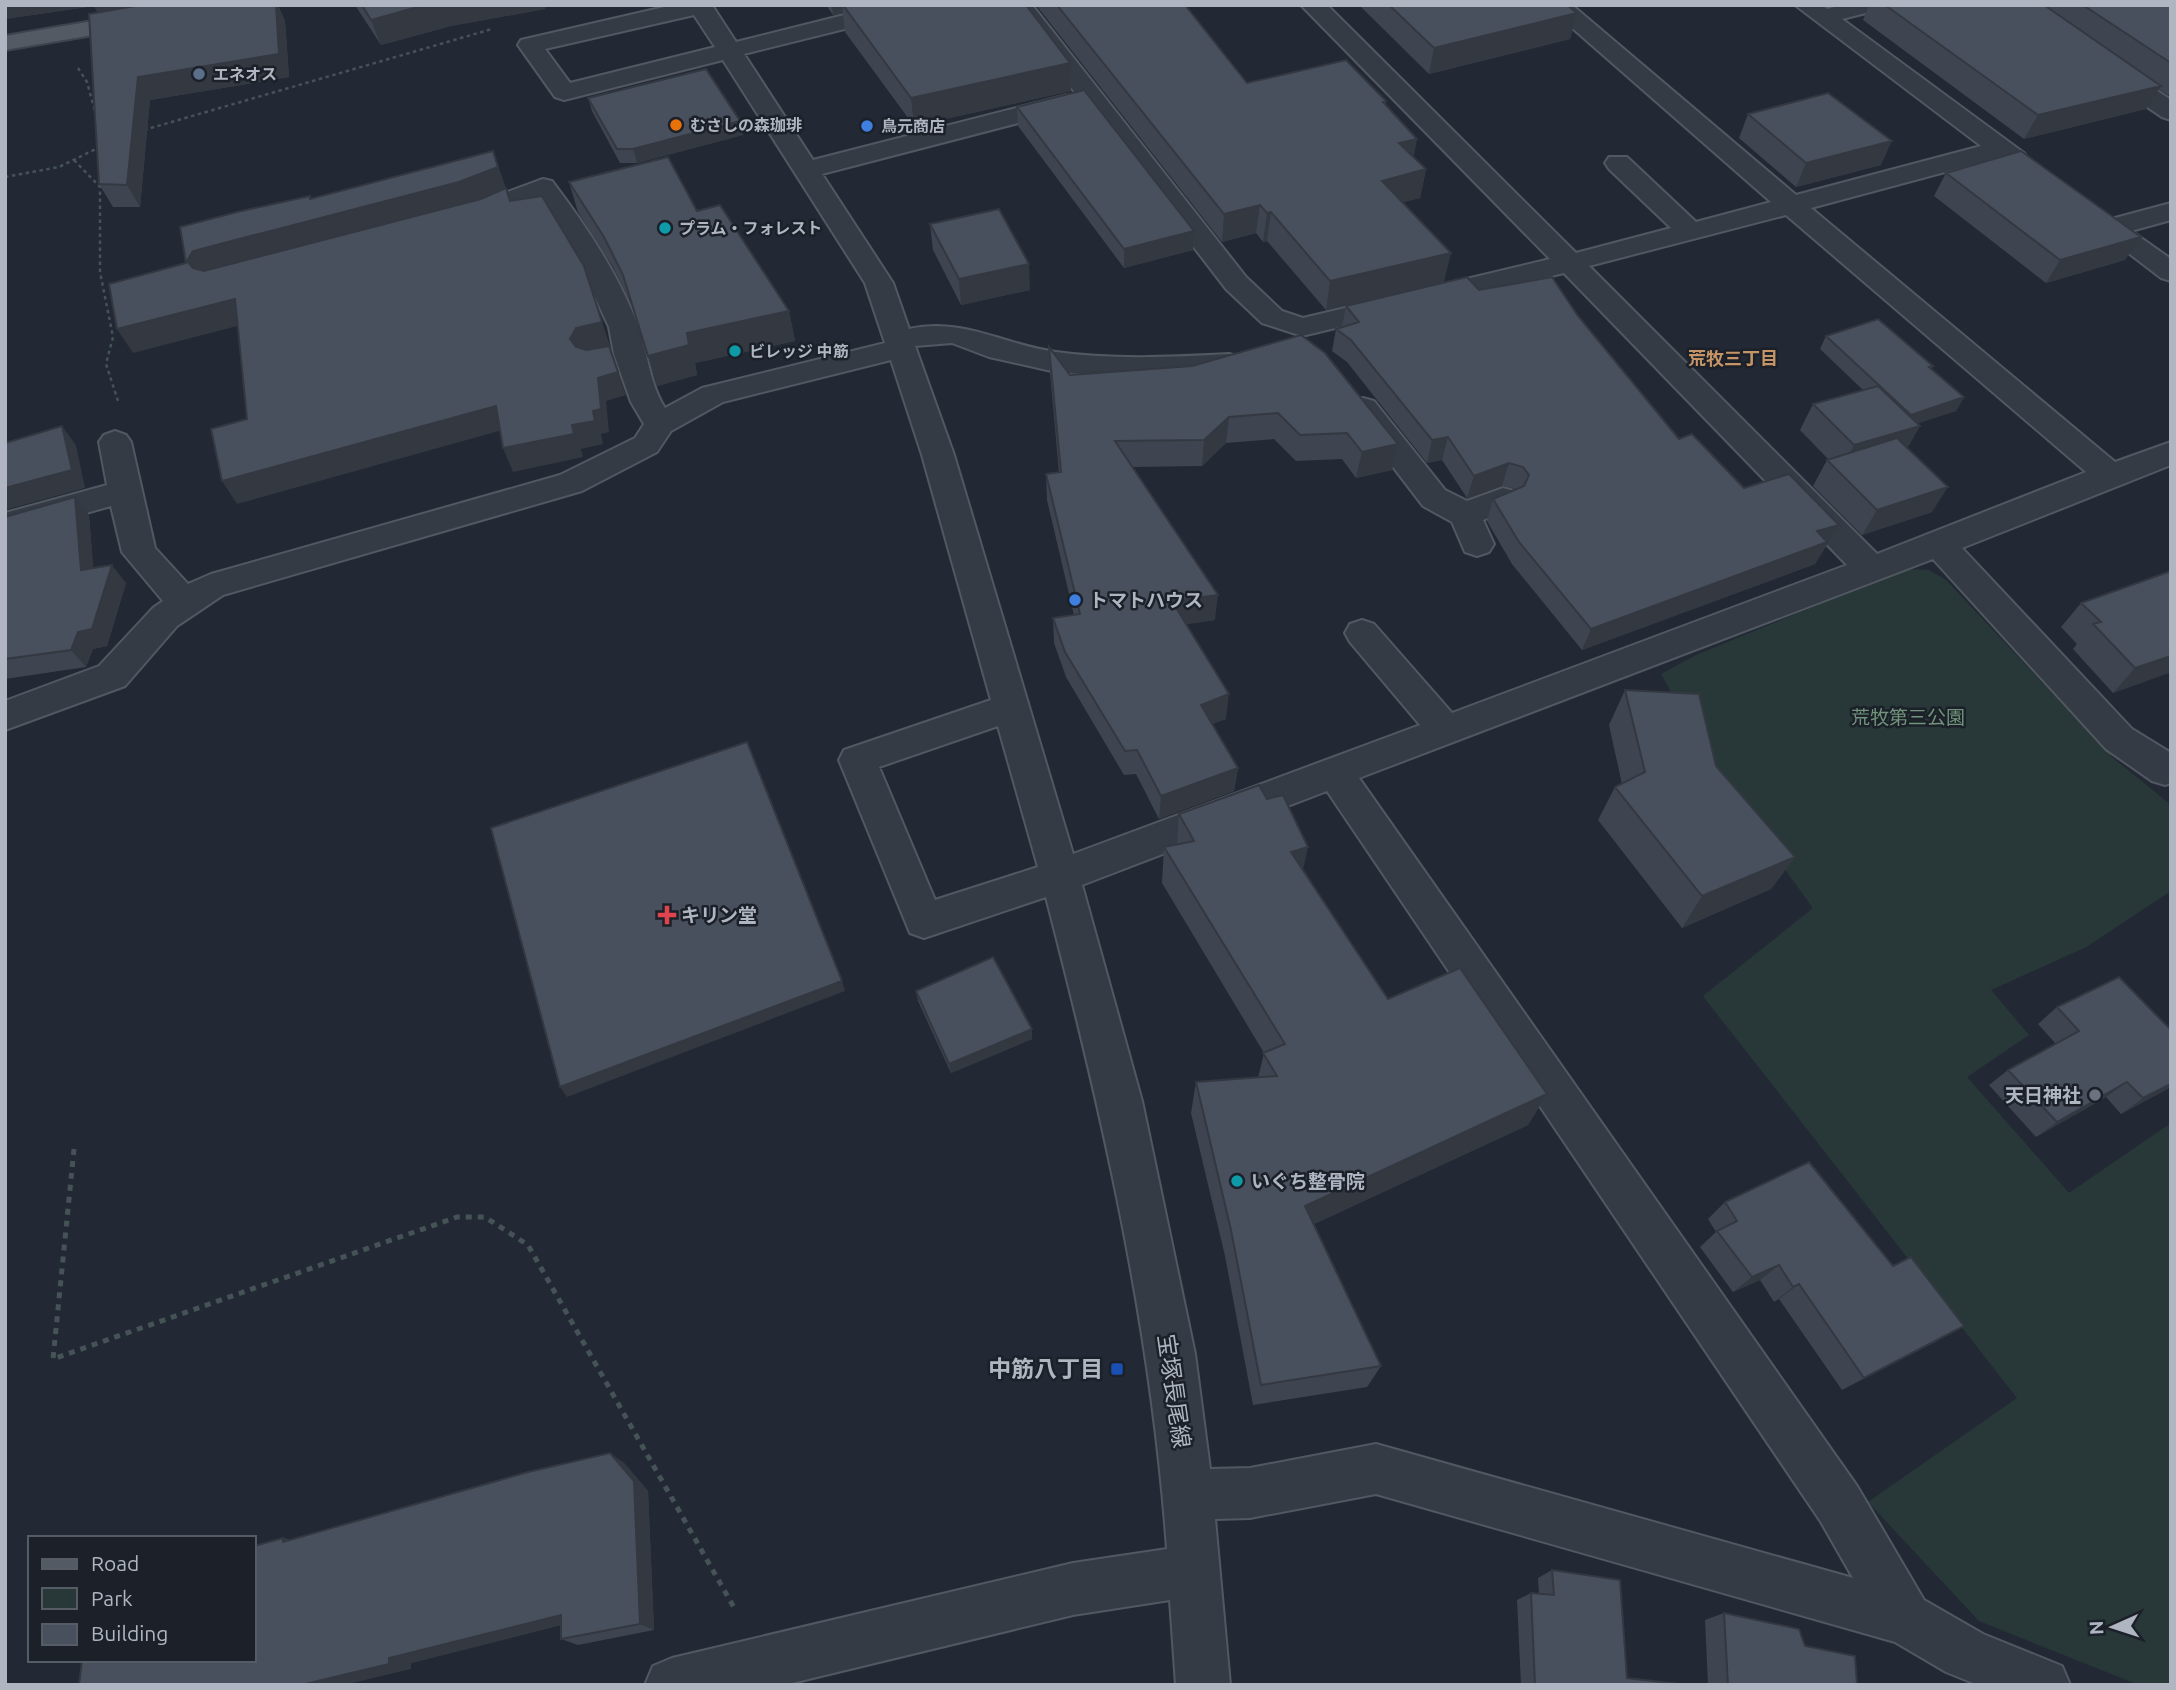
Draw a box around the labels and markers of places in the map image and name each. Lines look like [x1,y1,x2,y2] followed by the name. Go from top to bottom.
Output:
[213,65,277,83] place label: エネオス
[191,66,207,82] marker: エネオス
[690,116,802,134] place label: むさしの森珈琲
[668,117,684,133] marker: むさしの森珈琲
[881,117,945,135] place label: 鳥元商店
[859,118,875,134] marker: 鳥元商店
[679,219,823,237] place label: プラム・フォレスト
[657,220,673,236] marker: プラム・フォレスト
[749,342,849,360] place label: ビレッジ 中筋
[727,343,743,359] marker: ビレッジ 中筋
[1089,589,1203,611] place label: トマトハウス
[1067,592,1083,608] marker: トマトハウス
[681,904,757,926] place label: キリン堂
[659,907,675,923] marker: キリン堂
[2005,1084,2081,1106] place label: 天日神社
[2087,1087,2103,1103] marker: 天日神社
[1251,1170,1365,1192] place label: いぐち整骨院
[1229,1173,1245,1189] marker: いぐち整骨院
[988,1356,1103,1381] place label: 中筋八丁目
[1109,1361,1125,1377] marker: 中筋八丁目

